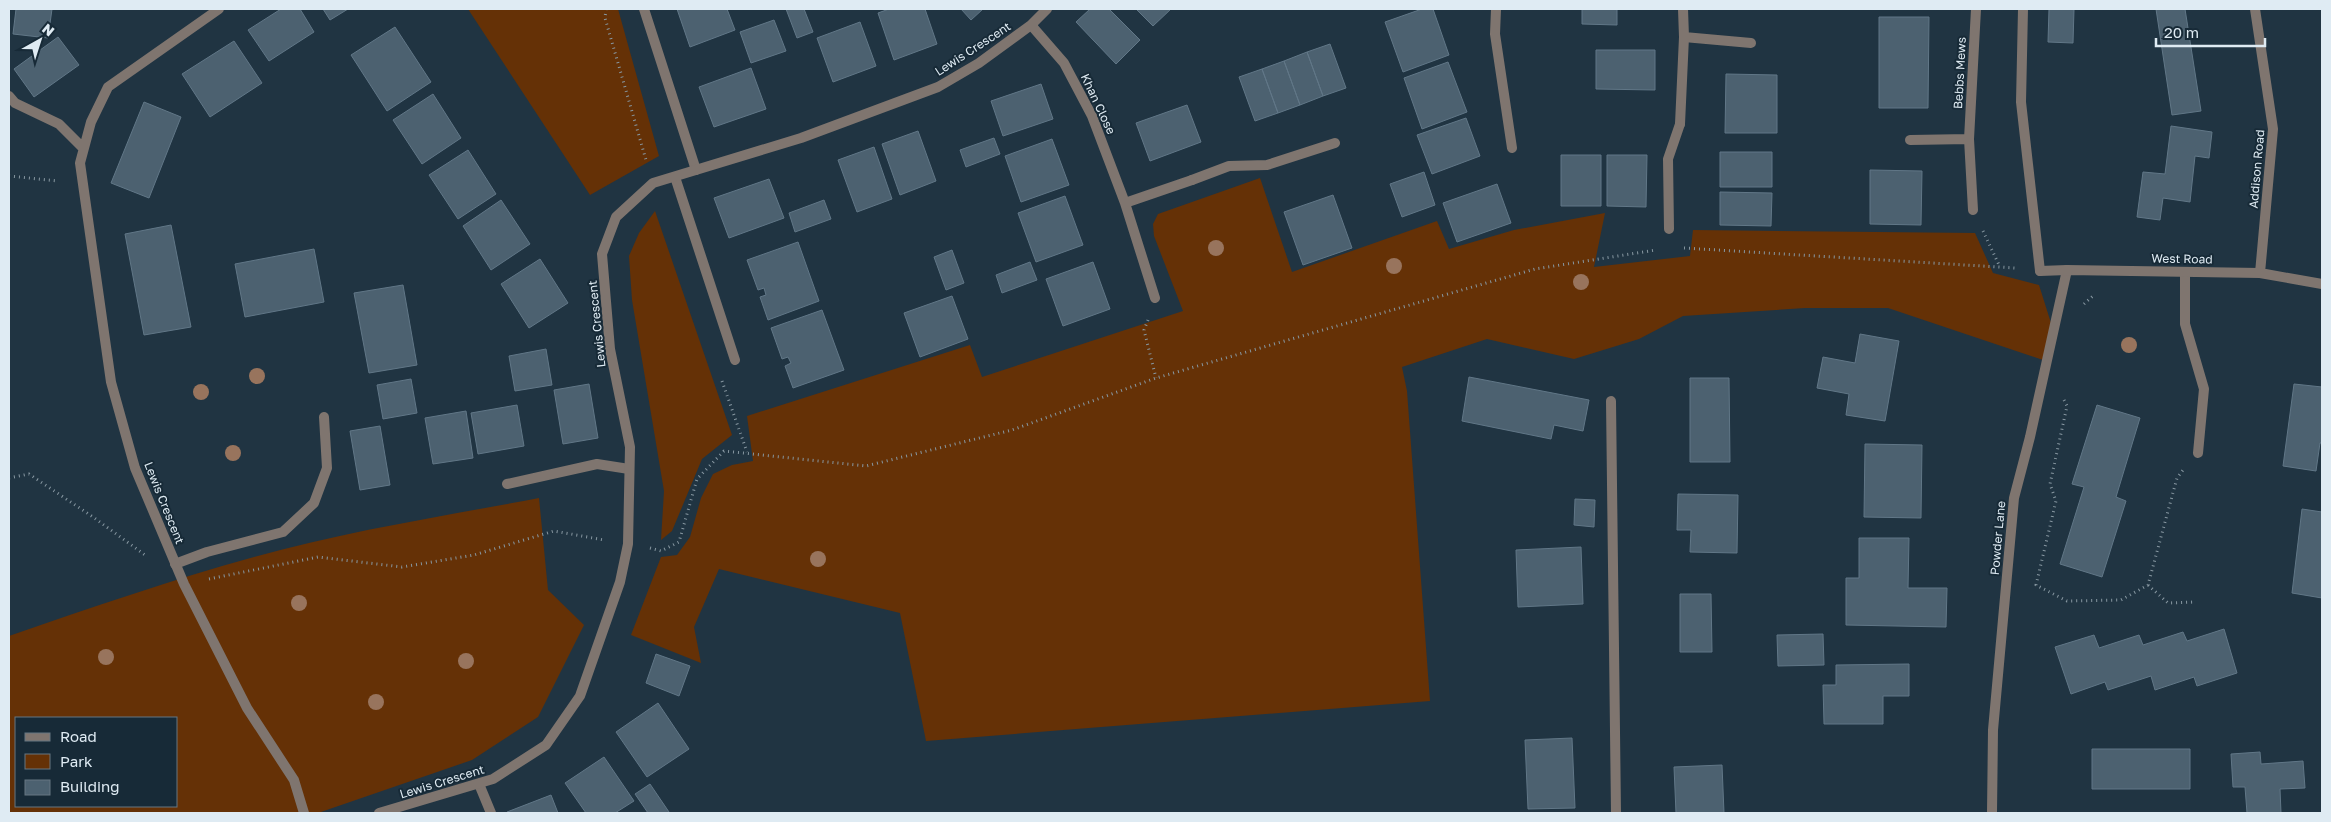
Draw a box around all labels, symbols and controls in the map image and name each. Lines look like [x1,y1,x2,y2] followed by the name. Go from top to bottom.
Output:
[15,15,65,65] north arrow
[2156,15,2265,47] scale bar
[932,18,1014,79] street label: Lewis Crescent
[39,20,58,39] text: N
[2164,23,2199,41] text: 20 m
[1950,36,1969,110] street label: Bebbs Mews
[1078,71,1119,137] street label: Khan Close
[2246,129,2267,209] street label: Addison Road
[2151,250,2213,267] street label: West Road
[584,280,609,368] street label: Lewis Crescent
[141,459,188,546] street label: Lewis Crescent
[1987,500,2008,576] street label: Powder Lane
[15,717,178,807] legend
[60,727,97,745] text: Road
[60,752,93,770] text: Park
[398,762,486,801] street label: Lewis Crescent
[60,777,120,795] text: Building

